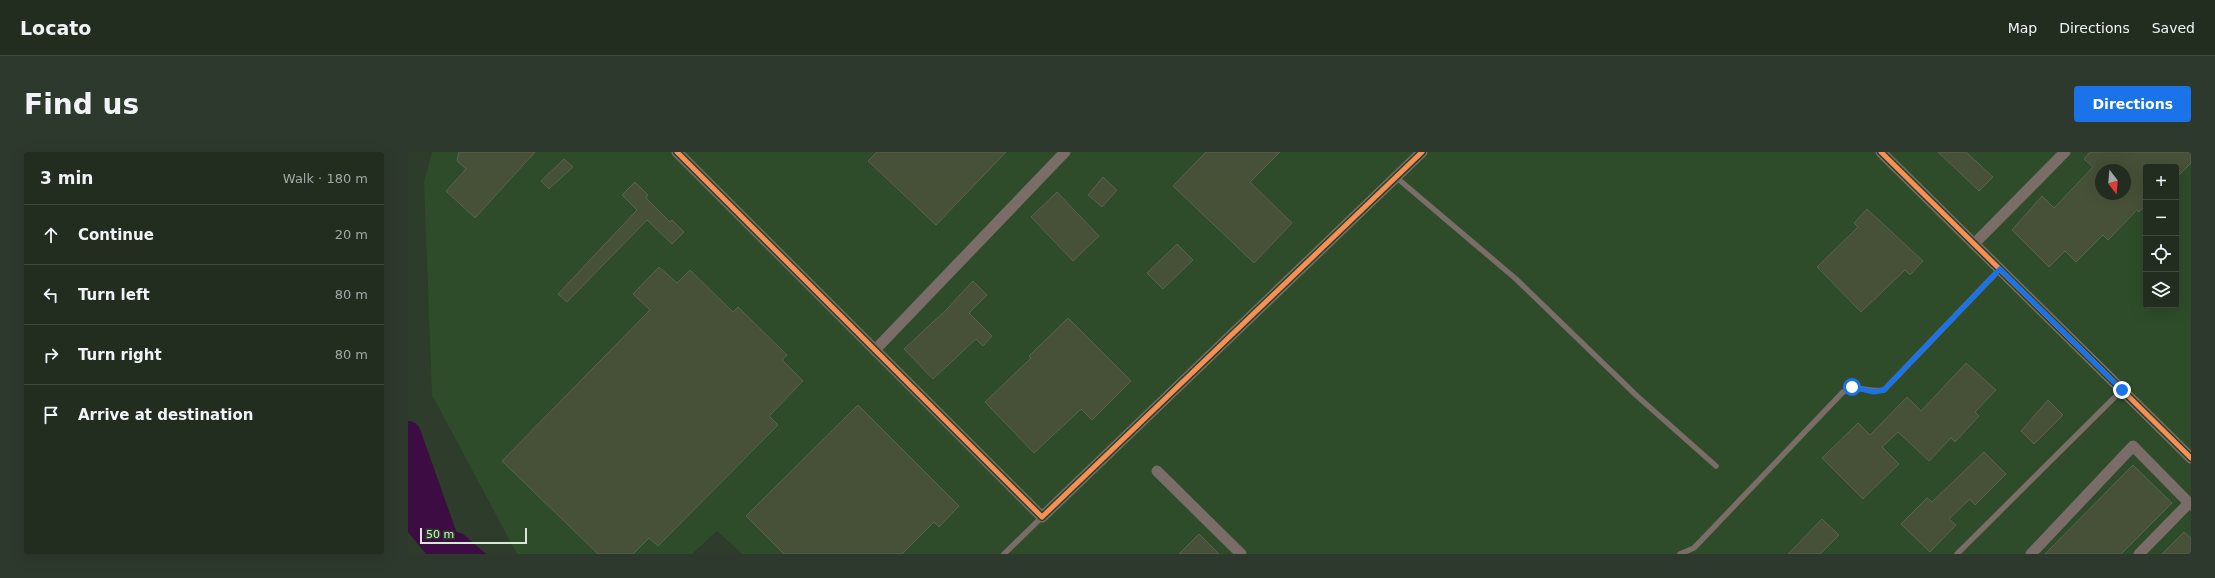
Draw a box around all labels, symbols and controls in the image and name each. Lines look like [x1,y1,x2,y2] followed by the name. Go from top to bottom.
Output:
[20,17,91,39] text: Locato
[2008,20,2037,36] text: Map
[2059,20,2130,36] text: Directions
[2152,20,2195,36] text: Saved
[2074,86,2191,122] button: Directions
[24,88,139,121] text: Find us
[2095,164,2131,200] north arrow
[2143,164,2179,308] map controls
[2143,164,2179,200] button: +
[40,168,93,188] text: 3 min
[283,171,368,186] text: Walk · 180 m
[2143,200,2179,236] button: −
[40,224,62,246] icon: ahead
[78,226,154,244] text: Continue
[335,227,368,242] text: 20 m
[2143,236,2179,272] button: locate
[2143,272,2179,308] button: layers
[40,284,62,306] icon: left
[78,286,150,304] text: Turn left
[335,287,368,302] text: 80 m
[40,344,62,366] icon: right
[78,346,162,364] text: Turn right
[335,347,368,362] text: 80 m
[1843,378,1861,396] route start
[2113,381,2131,399] route end
[40,404,62,426] icon: arrive
[78,406,253,424] text: Arrive at destination
[420,526,527,545] scale bar
[426,528,454,541] text: 50 m

